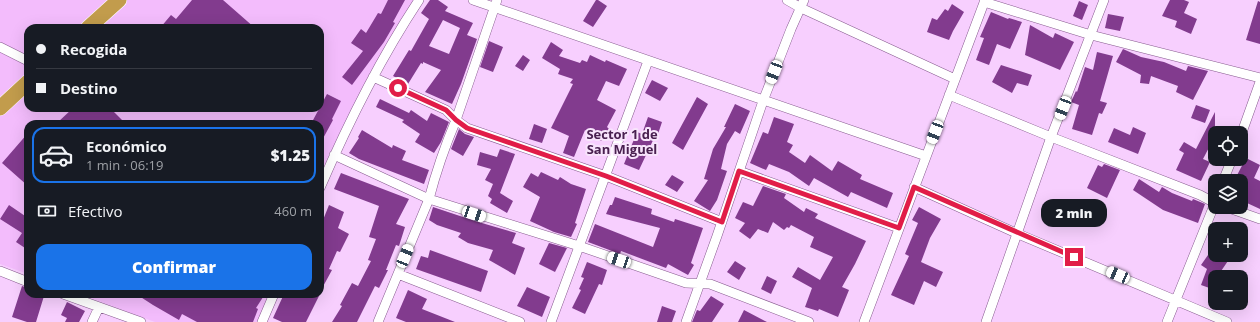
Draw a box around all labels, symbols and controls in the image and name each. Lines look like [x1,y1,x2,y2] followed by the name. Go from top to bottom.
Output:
[60,39,127,59] text: Recogida
[764,59,784,85] car
[60,78,118,98] text: Destino
[389,79,407,97] route start
[1053,95,1073,121] car
[925,119,945,145] car
[586,125,658,158] district label: Sector 1 de San Miguel
[1208,126,1248,310] map controls
[1208,126,1248,166] button: locate
[86,136,167,156] text: Económico
[38,137,74,173] icon: car
[271,145,310,165] text: $1.25
[86,156,163,174] text: 1 min · 06:19
[1208,174,1248,214] button: layers
[1041,199,1107,227] callout: 2 min
[36,200,58,222] icon: cash
[68,201,123,221] text: Efectivo
[274,202,312,220] text: 460 m
[1056,204,1092,222] text: 2 min
[461,205,487,223] car
[1208,222,1248,262] button: +
[395,243,415,269] car
[36,244,312,290] button: Confirmar
[1065,248,1083,266] route end
[606,250,632,270] car
[1105,265,1131,285] car
[1208,270,1248,310] button: −

